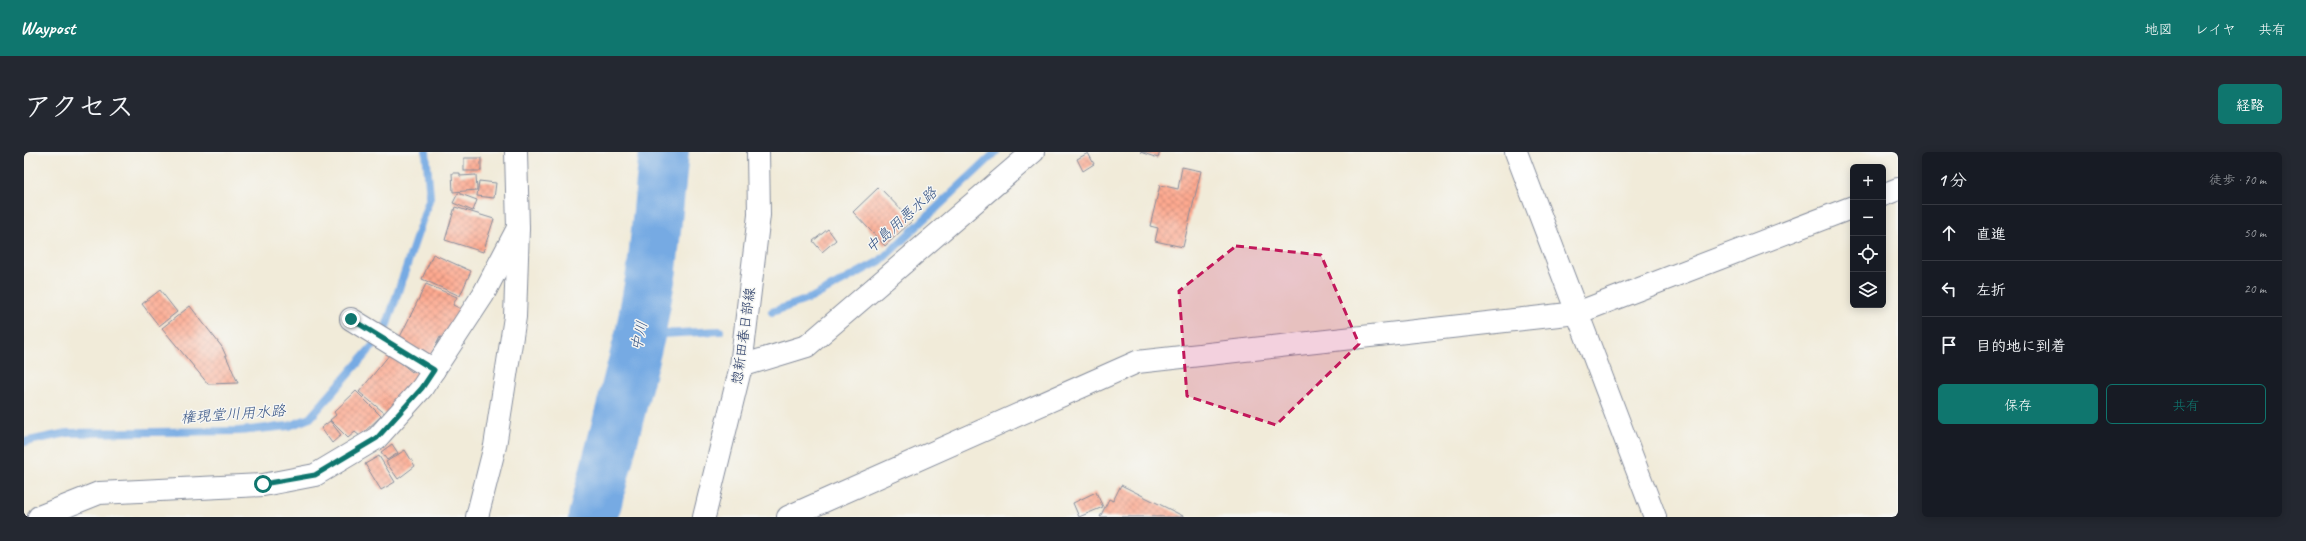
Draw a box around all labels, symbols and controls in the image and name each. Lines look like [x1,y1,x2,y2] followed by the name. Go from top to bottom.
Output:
[20,16,75,40] text: Waypost
[2145,21,2173,38] text: 地図
[2195,21,2236,38] text: レイヤ
[2258,21,2286,38] text: 共有
[2218,84,2282,124] button: 経路
[24,89,134,124] text: アクセス
[1850,164,1886,308] map controls
[1850,164,1886,200] button: +
[1938,170,1967,191] text: 1 分
[2209,172,2266,188] text: 徒歩 · 70 m
[862,183,942,258] water label: 中島用悪水路
[1850,200,1886,236] button: −
[1938,222,1960,244] icon: ahead
[1976,225,2006,244] text: 直進
[2244,225,2266,241] text: 50 m
[1850,236,1886,272] button: locate
[1850,272,1886,308] button: layers
[1938,278,1960,300] icon: left
[1976,281,2006,300] text: 左折
[2244,281,2266,297] text: 20 m
[728,286,759,386] street label: 惣新田春日部線
[342,310,360,328] route end
[627,319,652,353] water label: 中川
[1938,334,1960,356] icon: arrive
[1976,337,2066,356] text: 目的地に到着
[1938,384,2098,424] button: 保存
[2106,384,2266,424] button: 共有
[180,401,287,428] water label: 権現堂川用水路
[254,475,272,493] route start

